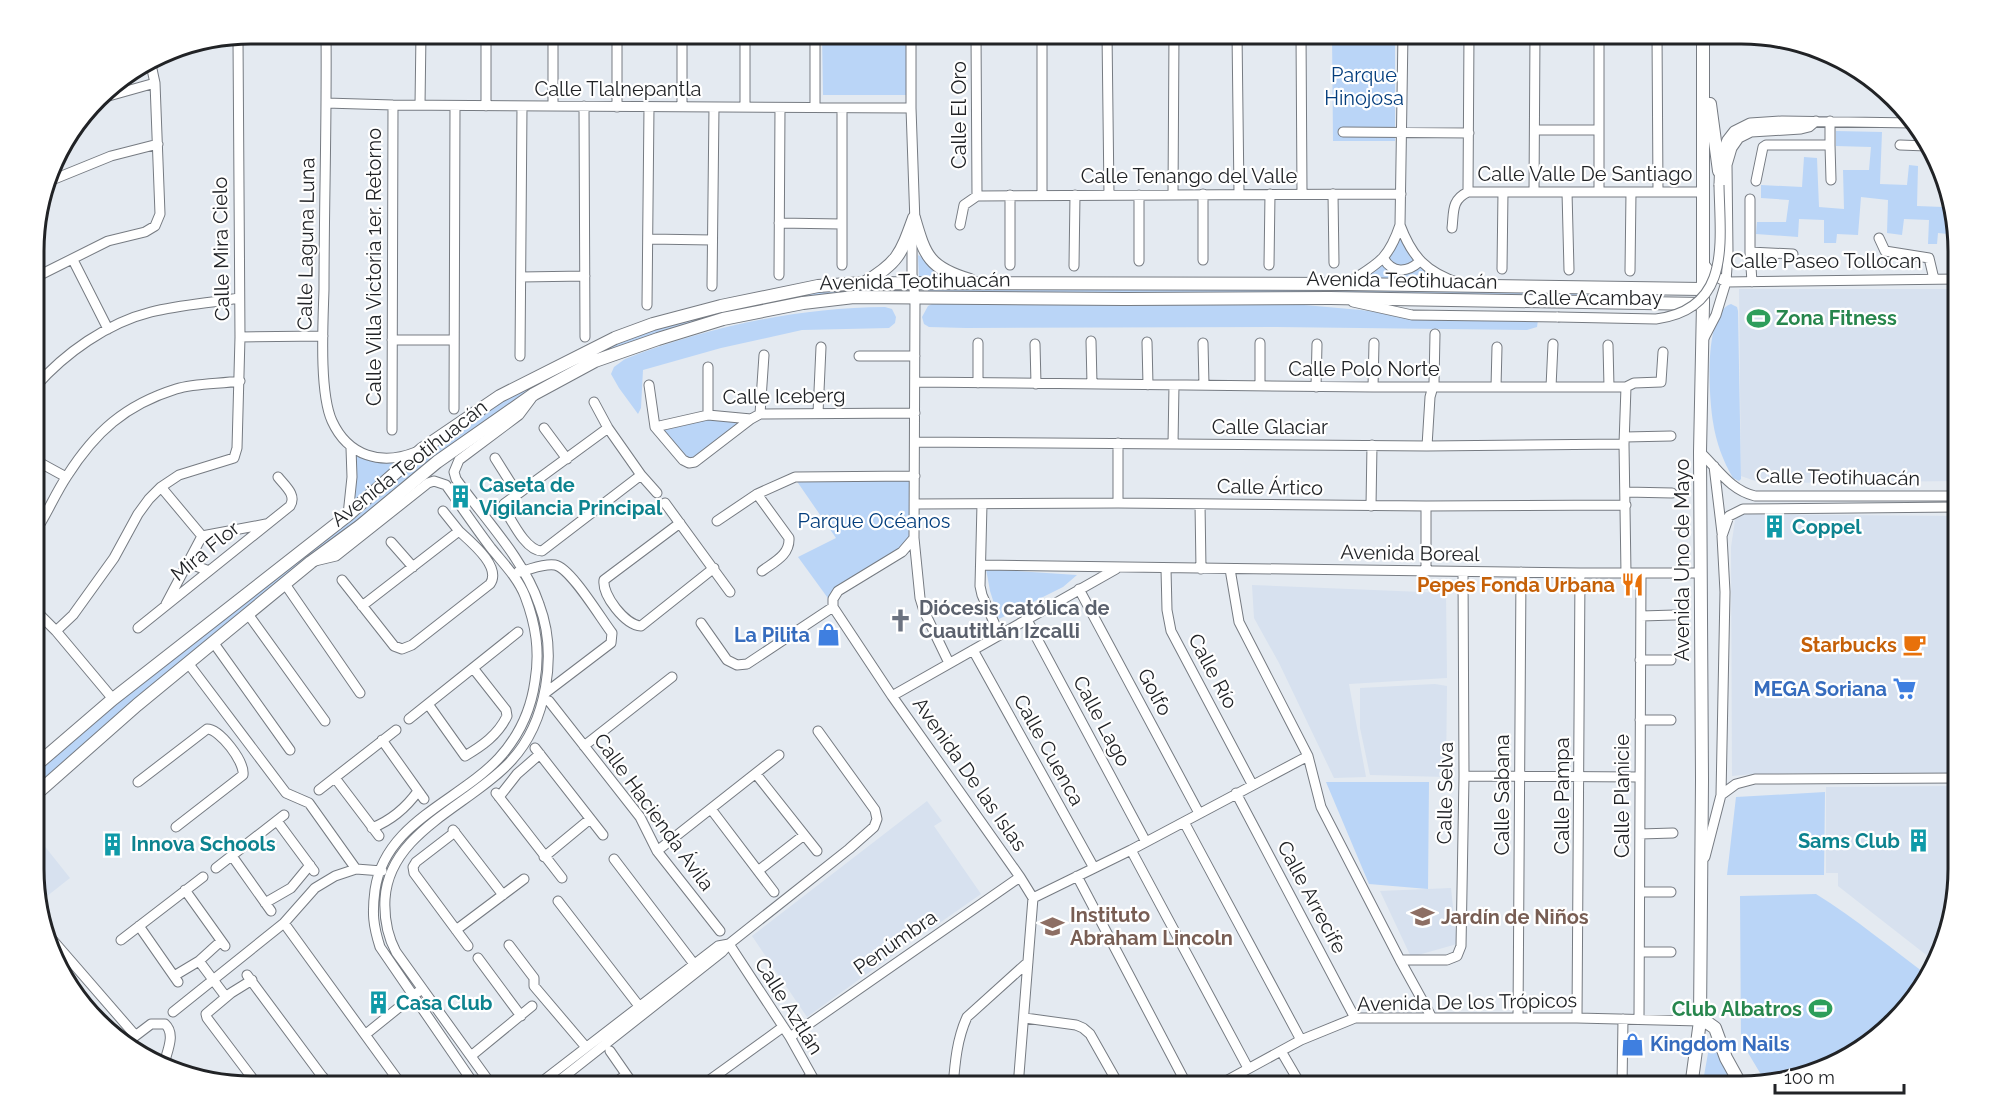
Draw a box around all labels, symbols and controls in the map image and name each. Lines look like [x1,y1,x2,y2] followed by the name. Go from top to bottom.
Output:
[947,61,971,169] street label: Calle El Oro
[1324,63,1404,110] park label: Parque Hinojosa
[535,77,701,101] street label: Calle Tlalnepantla
[362,128,386,406] street label: Calle Villa Victoria 1er. Retorno
[292,157,320,331] street label: Calle Laguna Luna
[1478,162,1692,186] street label: Calle Valle De Santiago
[1081,164,1298,188] street label: Calle Tenango del Valle
[208,177,234,321] street label: Calle Mira Cielo
[1730,249,1922,273] street label: Calle Paseo Tollocan
[1306,266,1498,294] street label: Avenida Teotihuacán
[819,267,1011,295] street label: Avenida Teotihuacán
[1524,286,1663,310] street label: Calle Acambay
[1745,305,1771,331] sports icon: Zona Fitness
[1776,306,1897,330] place label: Zona Fitness
[1288,357,1440,381] street label: Calle Polo Norte
[722,383,846,409] street label: Calle Iceberg
[326,395,492,531] street label: Avenida Teotihuacán
[1212,415,1328,439] street label: Calle Glaciar
[1670,459,1694,661] street label: Avenida Uno de Mayo
[1756,464,1920,490] street label: Calle Teotihuacán
[479,473,663,520] place label: Caseta de Vigilancia Principal
[1217,474,1323,500] street label: Calle Ártico
[448,484,474,510] building icon: Caseta de Vigilancia Principal
[798,509,950,533] park label: Parque Océanos
[1761,514,1787,540] building icon: Coppel
[1792,515,1862,539] place label: Coppel
[166,516,244,586] street label: Mira Flor
[1340,540,1480,566] street label: Avenida Boreal
[1620,572,1646,598] restaurant icon: Pepes Fonda Urbana
[1417,573,1615,597] place label: Pepes Fonda Urbana
[919,596,1110,643] place label: Diócesis católica de Cuautitlán Izcalli
[888,607,914,633] church icon: Diócesis católica de Cuautitlán Izcalli
[815,622,841,648] shop icon: La Pilita
[734,623,810,647] place label: La Pilita
[1183,629,1243,713] street label: Calle Río
[1902,632,1928,658] cafe icon: Starbucks
[1801,633,1897,657] place label: Starbucks
[1133,664,1177,720] street label: Golfo
[1068,672,1136,770] street label: Calle Lago
[1892,676,1918,702] supermarket icon: MEGA Soriana
[1754,677,1887,701] place label: MEGA Soriana
[1009,690,1089,810] street label: Calle Cuenca
[908,693,1032,855] street label: Avenida De las Islas
[589,729,719,895] street label: Calle Hacienda Ávila
[1490,734,1514,856] street label: Calle Sabana
[1610,734,1634,858] street label: Calle Planicie
[1550,737,1574,855] street label: Calle Pampa
[1432,741,1458,845] street label: Calle Selva
[1905,828,1931,854] building icon: Sams Club
[1798,829,1900,853] place label: Sams Club
[100,831,126,857] building icon: Innova Schools
[131,832,276,856] place label: Innova Schools
[1272,837,1352,958] street label: Calle Arrecife
[1070,903,1233,950] place label: Instituto Abraham Lincoln
[1410,904,1436,930] school or university icon: Jardín de Niños
[849,905,941,979] street label: Penúmbra
[1441,905,1589,929] place label: Jardín de Niños
[1039,913,1065,939] school or university icon: Instituto Abraham Lincoln
[750,953,828,1059] street label: Calle Aztlán
[1357,988,1577,1016] street label: Avenida De los Trópicos
[365,990,391,1016] building icon: Casa Club
[396,991,493,1015] place label: Casa Club
[1807,996,1833,1022] sports icon: Club Albatros
[1672,997,1802,1021] place label: Club Albatros
[1619,1031,1645,1057] shop icon: Kingdom Nails
[1650,1032,1790,1056] place label: Kingdom Nails
[1775,1057,1904,1095] scale bar
[1784,1067,1835,1088] text: 100 m

